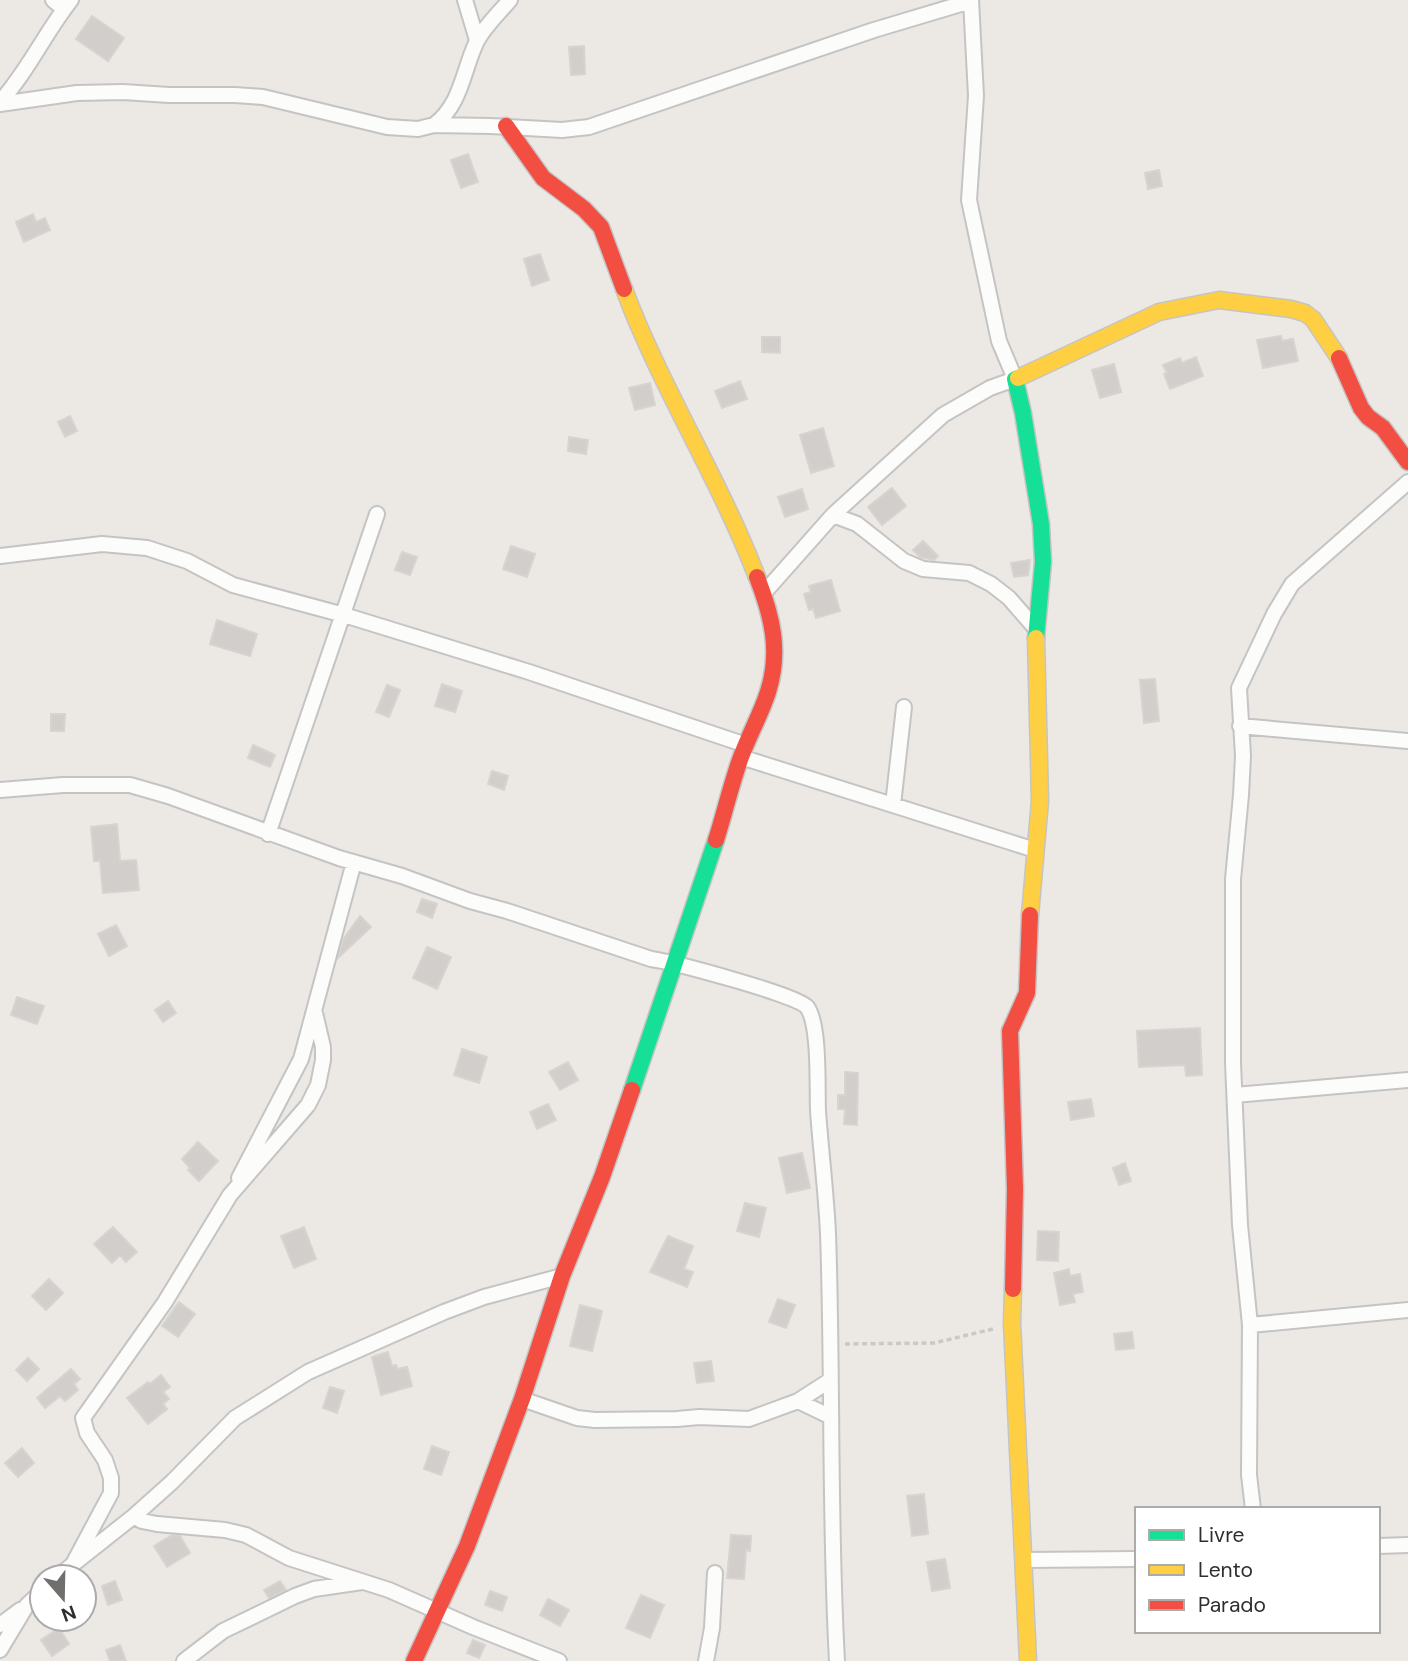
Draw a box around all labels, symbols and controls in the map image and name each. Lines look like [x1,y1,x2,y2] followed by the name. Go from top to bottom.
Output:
[1135,1507,1380,1633] legend
[1198,1521,1245,1549] text: Livre
[1198,1556,1253,1584] text: Lento
[28,1563,98,1633] north arrow
[1198,1591,1266,1619] text: Parado
[58,1599,79,1628] text: N

